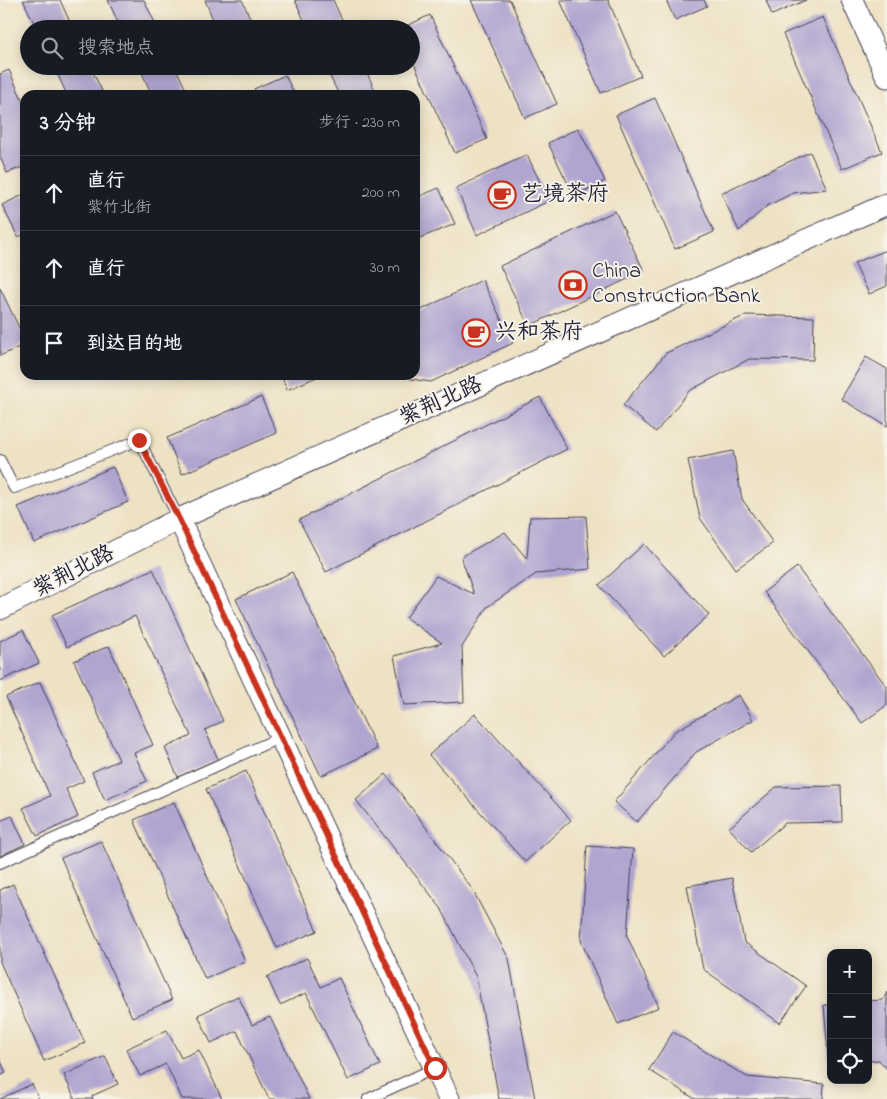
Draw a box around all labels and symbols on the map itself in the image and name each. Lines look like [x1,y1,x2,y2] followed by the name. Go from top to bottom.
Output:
[521,179,609,211] place label: 艺境茶府
[487,180,517,210] cafe icon: 艺境茶府
[592,256,761,313] place label: China Construction Bank
[558,270,588,300] bank icon: China Construction Bank
[495,317,583,349] place label: 兴和茶府
[461,318,491,348] cafe icon: 兴和茶府
[394,369,488,435] street label: 紫荆北路
[128,429,151,452] route end
[28,538,120,606] street label: 紫荆北路
[424,1057,447,1080] route start

